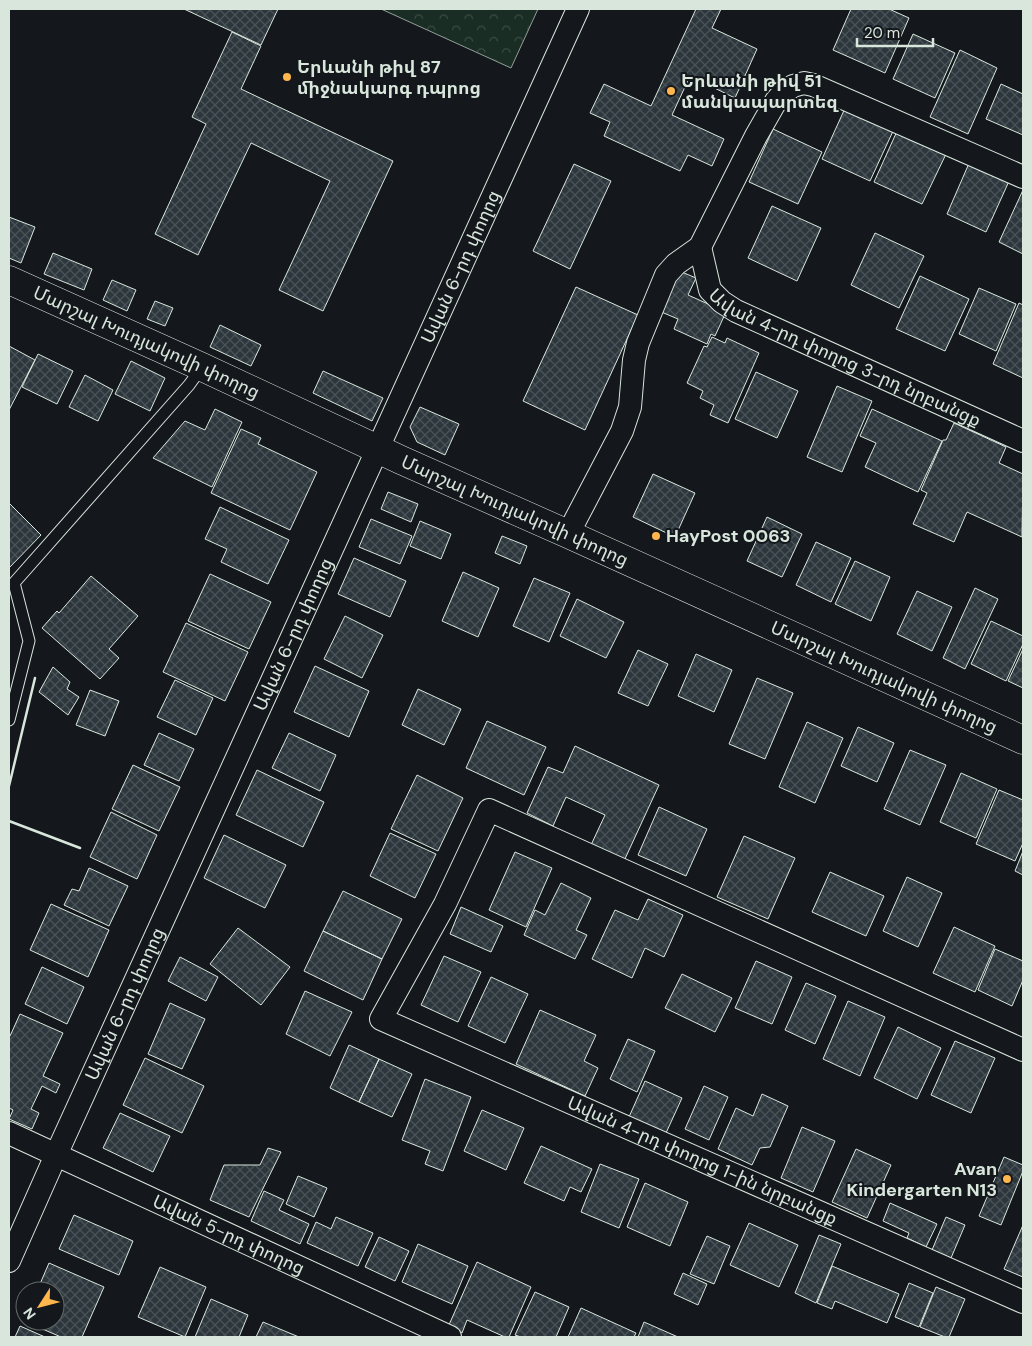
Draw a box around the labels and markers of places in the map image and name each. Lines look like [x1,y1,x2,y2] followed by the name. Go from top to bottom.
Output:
[297,55,481,100] place label: Երևանի թիվ 87 միջնակարգ դպրոց
[681,69,839,114] place label: Երևանի թիվ 51 մանկապարտեզ
[281,71,293,83] marker: Երևանի թիվ 87 միջնակարգ դպրոց
[665,85,677,97] marker: Երևանի թիվ 51 մանկապարտեզ
[666,524,790,548] place label: HayPost 0063
[650,530,662,542] marker: HayPost 0063
[847,1157,997,1202] place label: Avan Kindergarten N13
[1001,1173,1013,1185] marker: Avan Kindergarten N13

